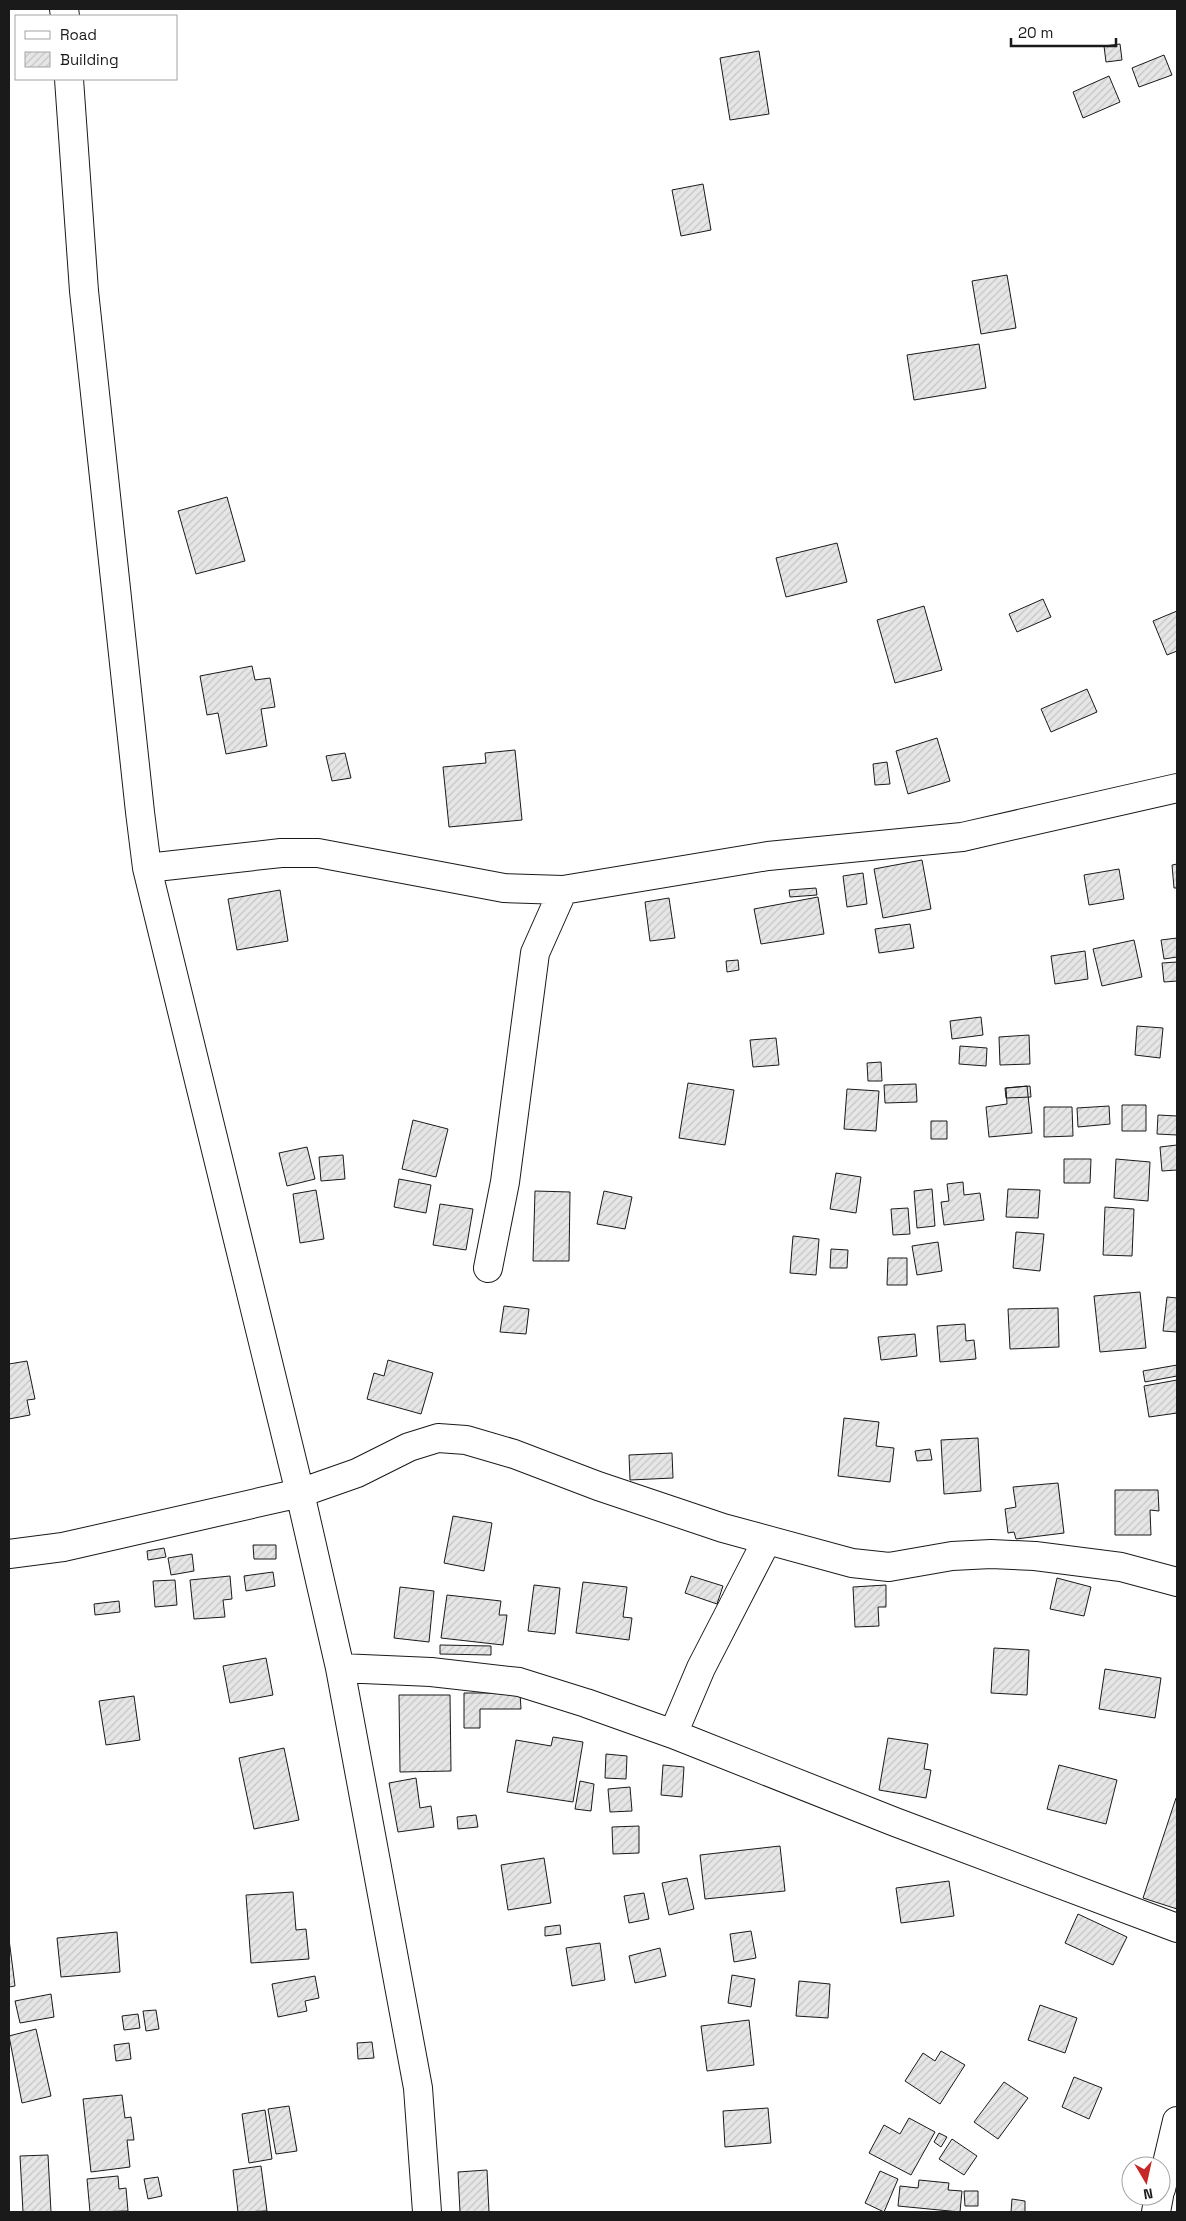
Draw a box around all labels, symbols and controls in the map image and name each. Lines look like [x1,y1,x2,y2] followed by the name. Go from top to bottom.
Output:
[15,15,178,80] legend
[1011,15,1116,47] scale bar
[1018,23,1053,42] text: 20 m
[60,25,97,44] text: Road
[60,50,119,69] text: Building
[1121,2156,1171,2206] north arrow
[1142,2184,1154,2203] text: N

